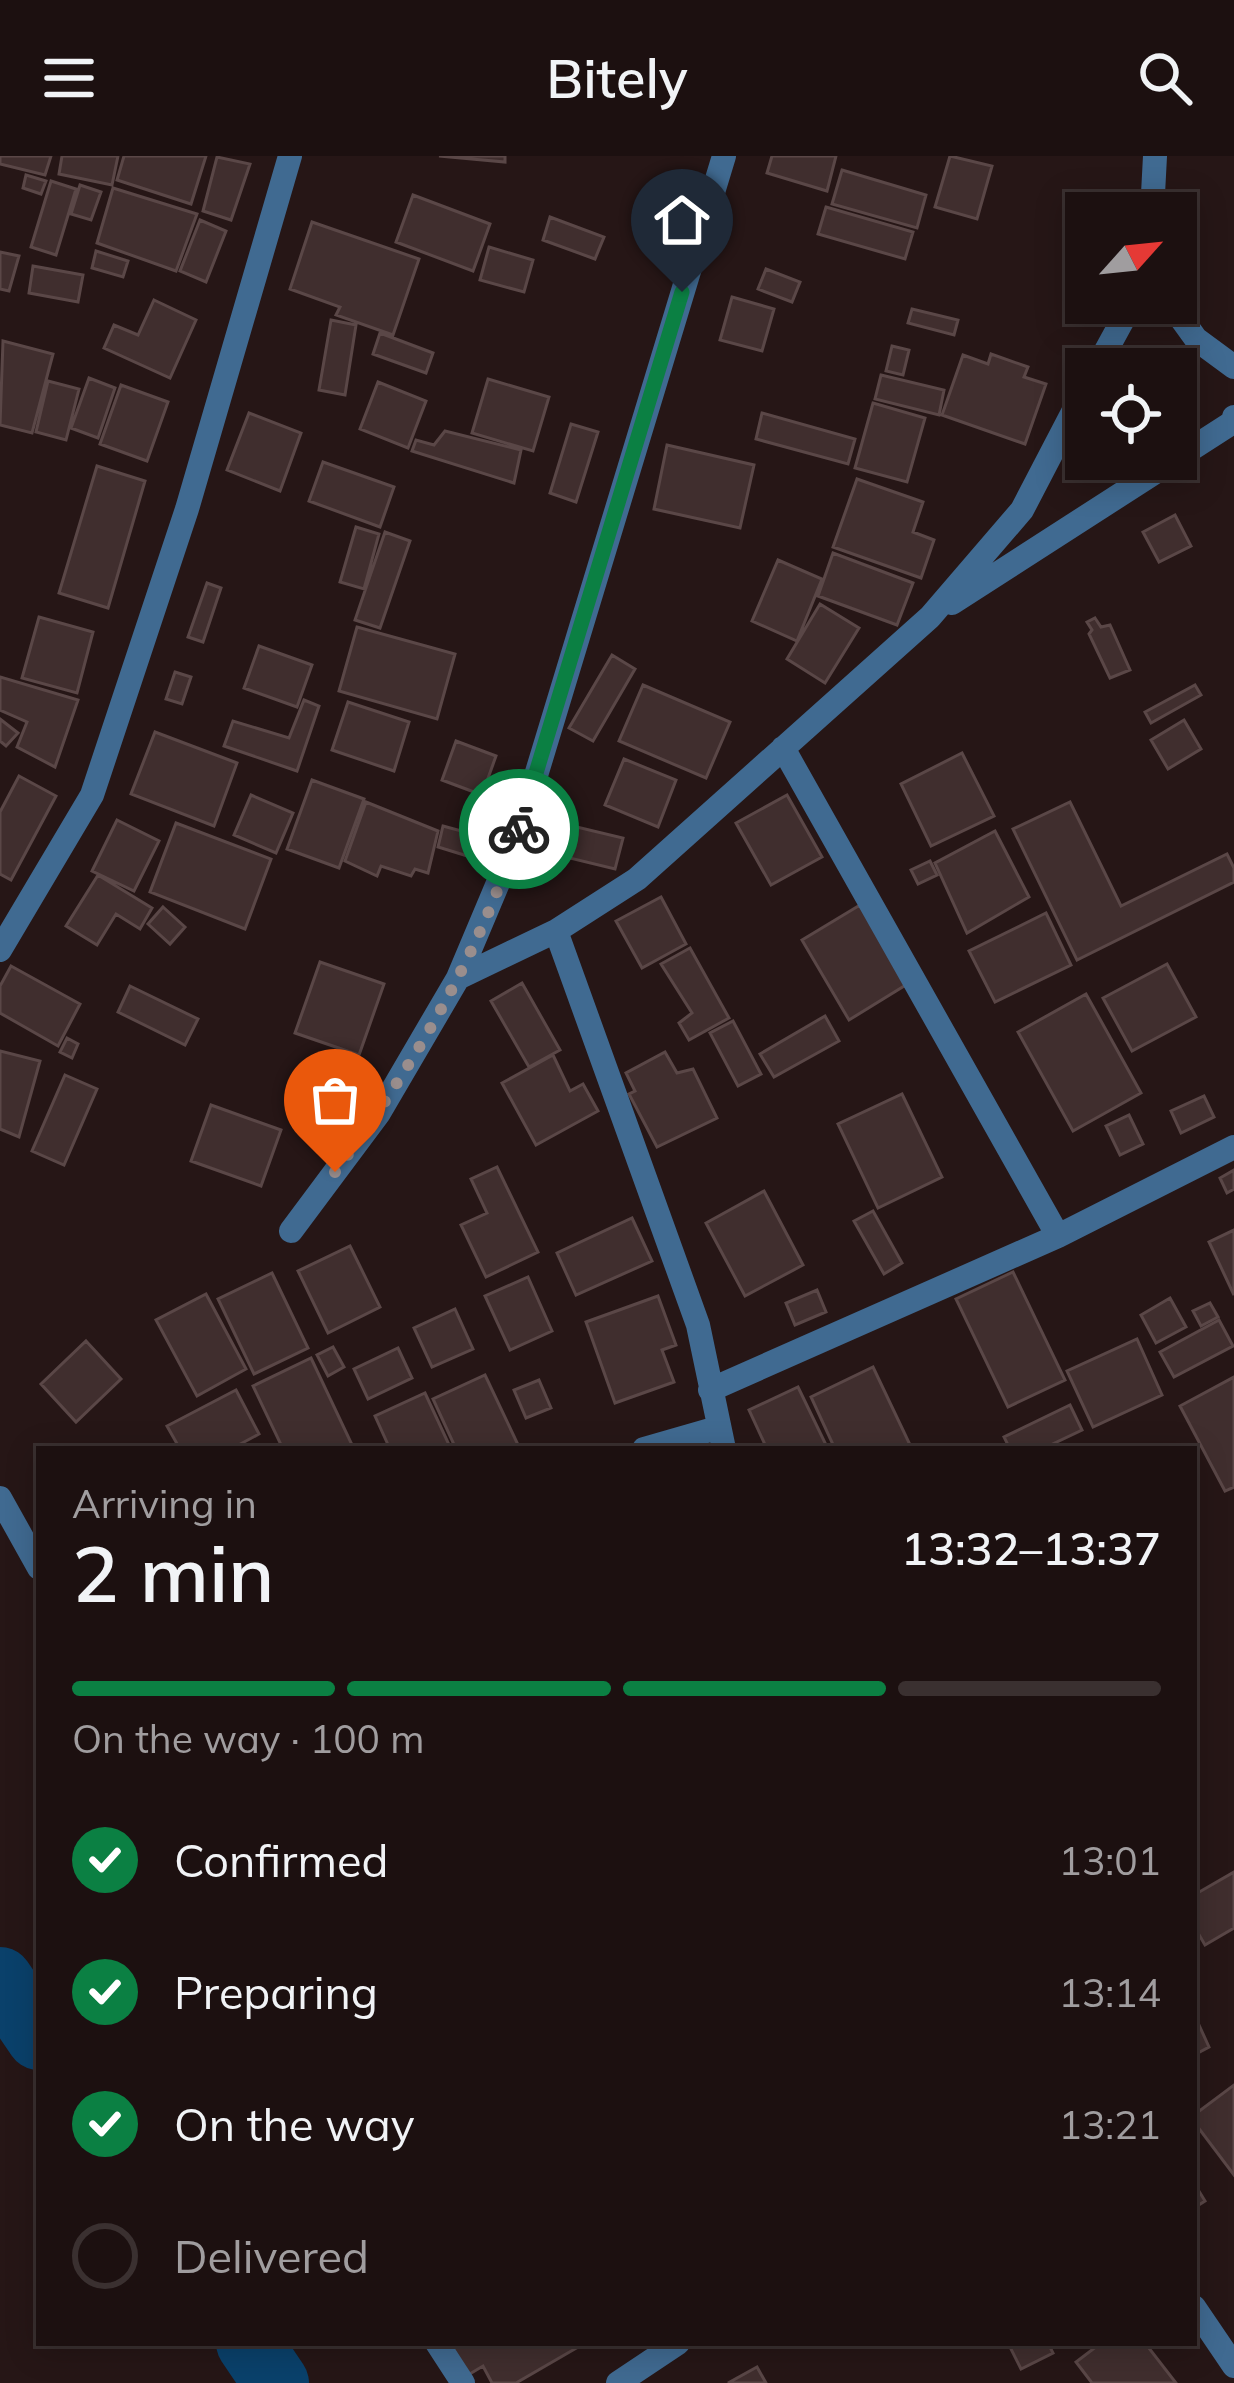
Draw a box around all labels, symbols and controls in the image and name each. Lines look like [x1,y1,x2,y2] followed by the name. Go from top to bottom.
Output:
[546,44,688,112] text: Bitely
[36,45,102,111] icon: menu
[1132,45,1198,111] icon: search
[631,169,733,292] pin
[649,187,715,253] icon: home
[1065,192,1197,324] north arrow
[1065,192,1197,480] map controls
[1065,348,1197,480] button: locate
[459,769,579,889] courier
[486,796,552,862] icon: bike
[284,1049,386,1172] pin
[302,1067,368,1133] icon: bag
[72,1479,257,1528] text: Arriving in
[901,1520,1161,1576] text: 13:32–13:37
[72,1524,275,1622] text: 2 min
[72,1714,424,1763] text: On the way · 100 m
[72,1827,138,1893] icon: check
[174,1832,388,1888] text: Confirmed
[1059,1836,1161,1885] text: 13:01
[72,1959,138,2025] icon: check
[174,1964,378,2020] text: Preparing
[1059,1968,1161,2017] text: 13:14
[72,2091,138,2157] icon: check
[174,2096,415,2152] text: On the way
[1059,2100,1161,2149] text: 13:21
[174,2228,369,2284] text: Delivered

